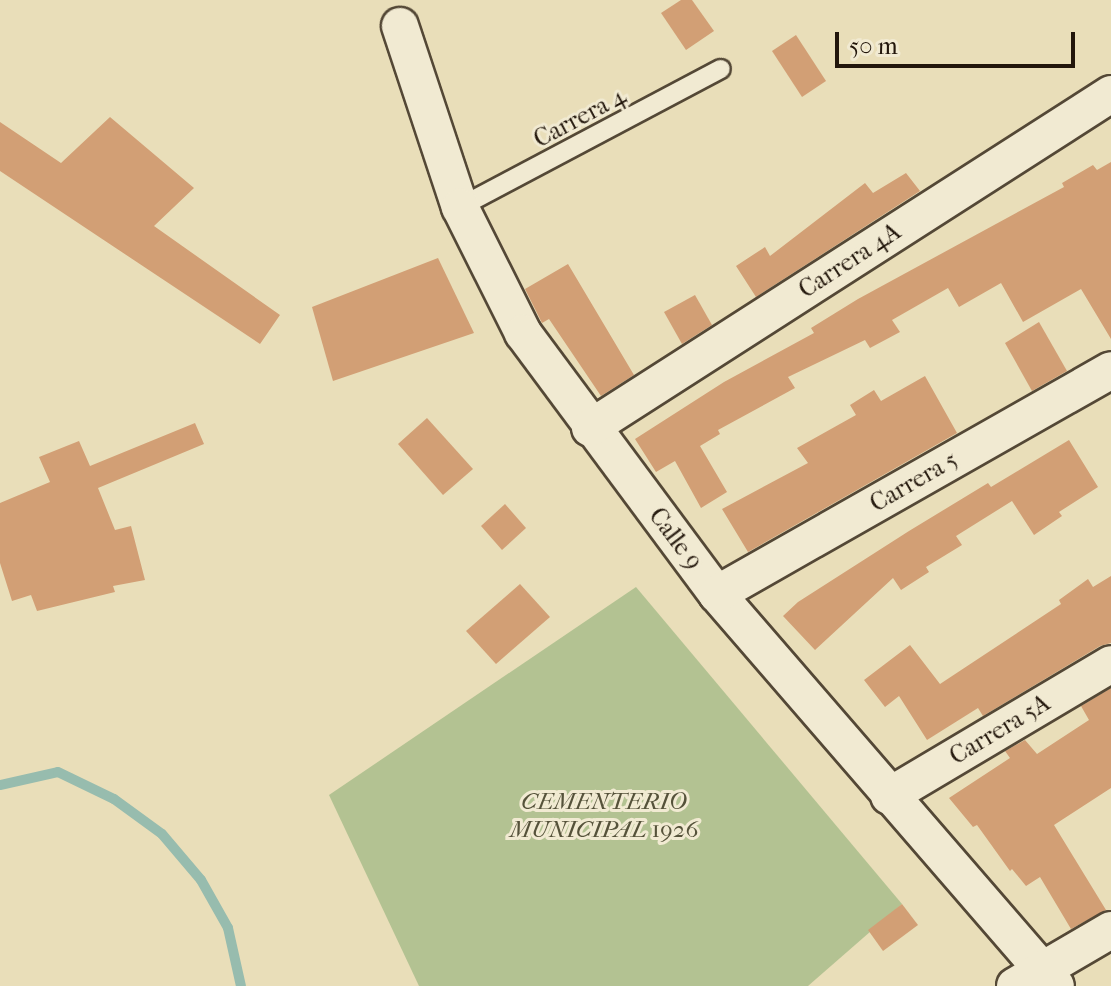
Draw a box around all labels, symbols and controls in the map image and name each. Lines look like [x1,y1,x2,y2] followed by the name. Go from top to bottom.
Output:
[839,16,1079,66] scale bar
[849,32,898,60] text: 50 m
[529,82,631,154] street label: Carrera 4
[794,217,906,305] street label: Carrera 4A
[865,445,963,519] street label: Carrera 5
[642,502,708,576] street label: Calle 9
[945,689,1055,771] street label: Carrera 5A
[510,788,698,844] park label: CEMENTERIO MUNICIPAL 1926

